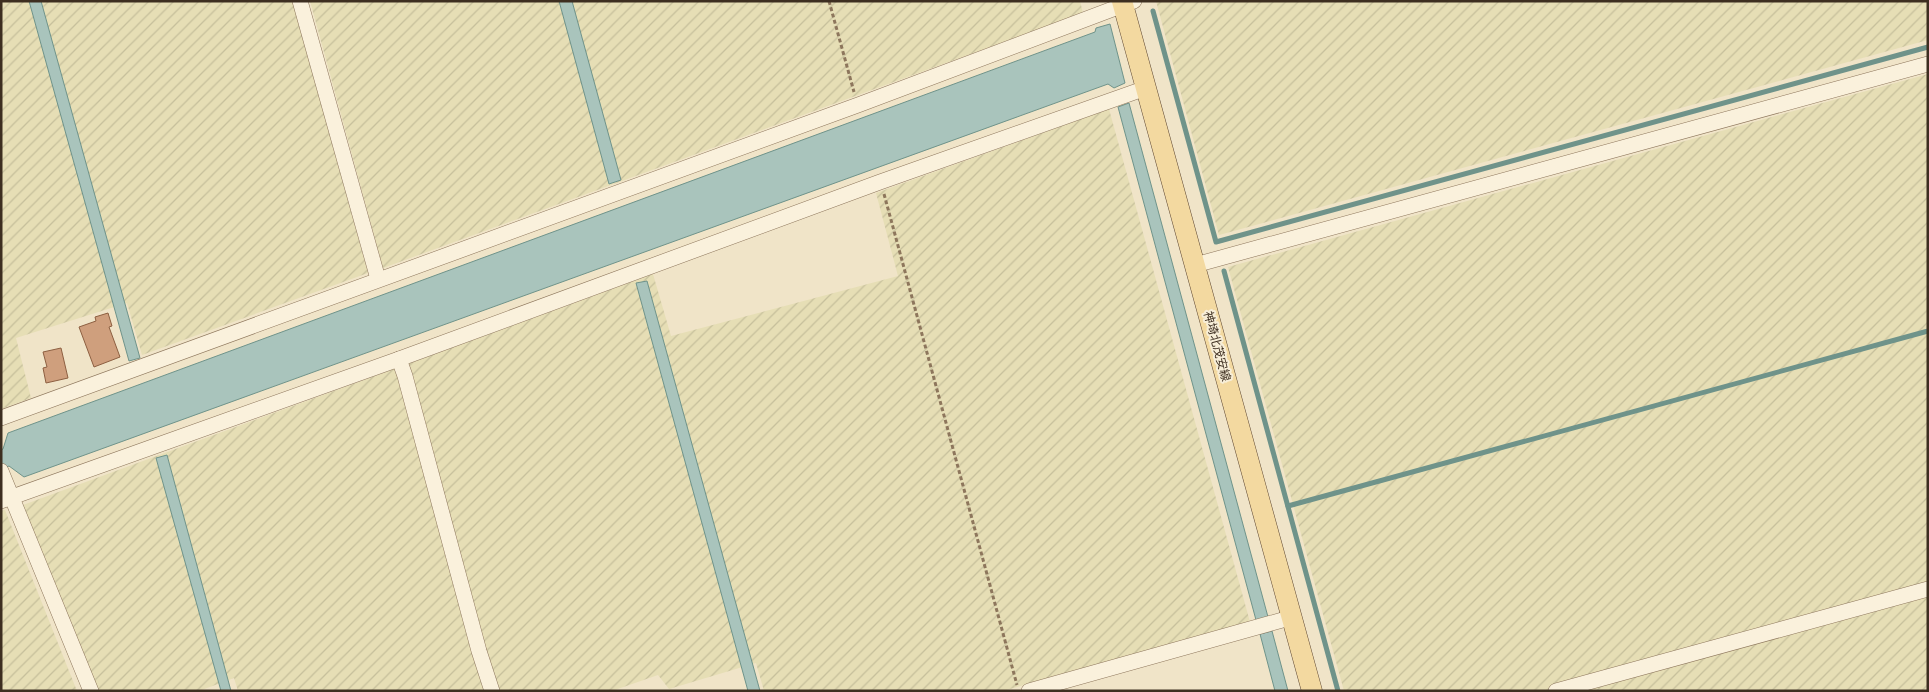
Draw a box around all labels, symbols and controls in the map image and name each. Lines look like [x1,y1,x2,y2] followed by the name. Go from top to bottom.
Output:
[1200,309,1236,383] street label: 神埼北茂安線

